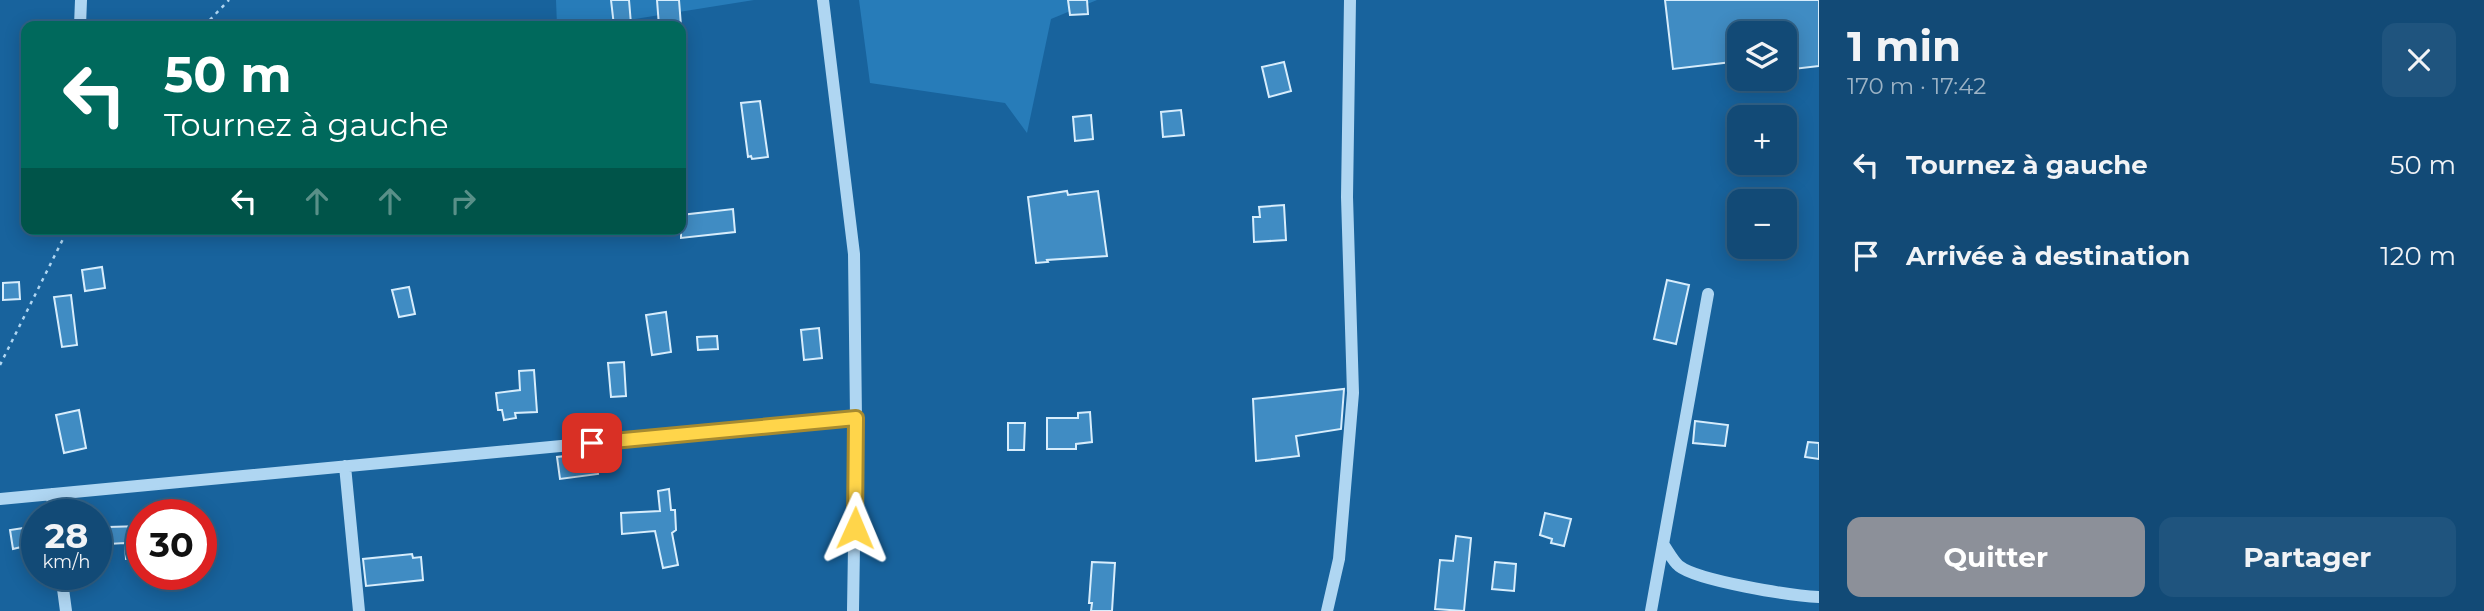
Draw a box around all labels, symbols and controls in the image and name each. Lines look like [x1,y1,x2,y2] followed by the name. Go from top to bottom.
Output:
[1847,20,1961,72] text: 1 min
[1727,21,1797,259] map controls
[1727,21,1797,91] button: layers
[2382,23,2456,97] button: close
[164,45,292,104] text: 50 m
[49,49,140,140] icon: left
[1847,72,1986,100] text: 170 m · 17:42
[164,105,449,144] text: Tournez à gauche
[1727,105,1797,175] button: +
[1847,146,1885,184] icon: left
[1906,149,2148,181] text: Tournez à gauche
[2390,149,2456,181] text: 50 m
[225,182,263,220] icon: left
[298,182,336,220] icon: ahead
[371,182,409,220] icon: ahead
[444,182,482,220] icon: right
[1727,189,1797,259] button: −
[1847,237,1885,275] icon: arrive
[1906,240,2190,272] text: Arrivée à destination
[2380,240,2456,272] text: 120 m
[562,413,622,473] pin
[573,424,611,462] icon: arrive
[818,491,892,565] position arrow
[126,499,217,590] speed limit sign: 30
[45,514,88,557] text: 28
[1847,517,2145,597] button: Quitter
[2159,517,2456,597] button: Partager
[42,551,91,573] text: km/h

